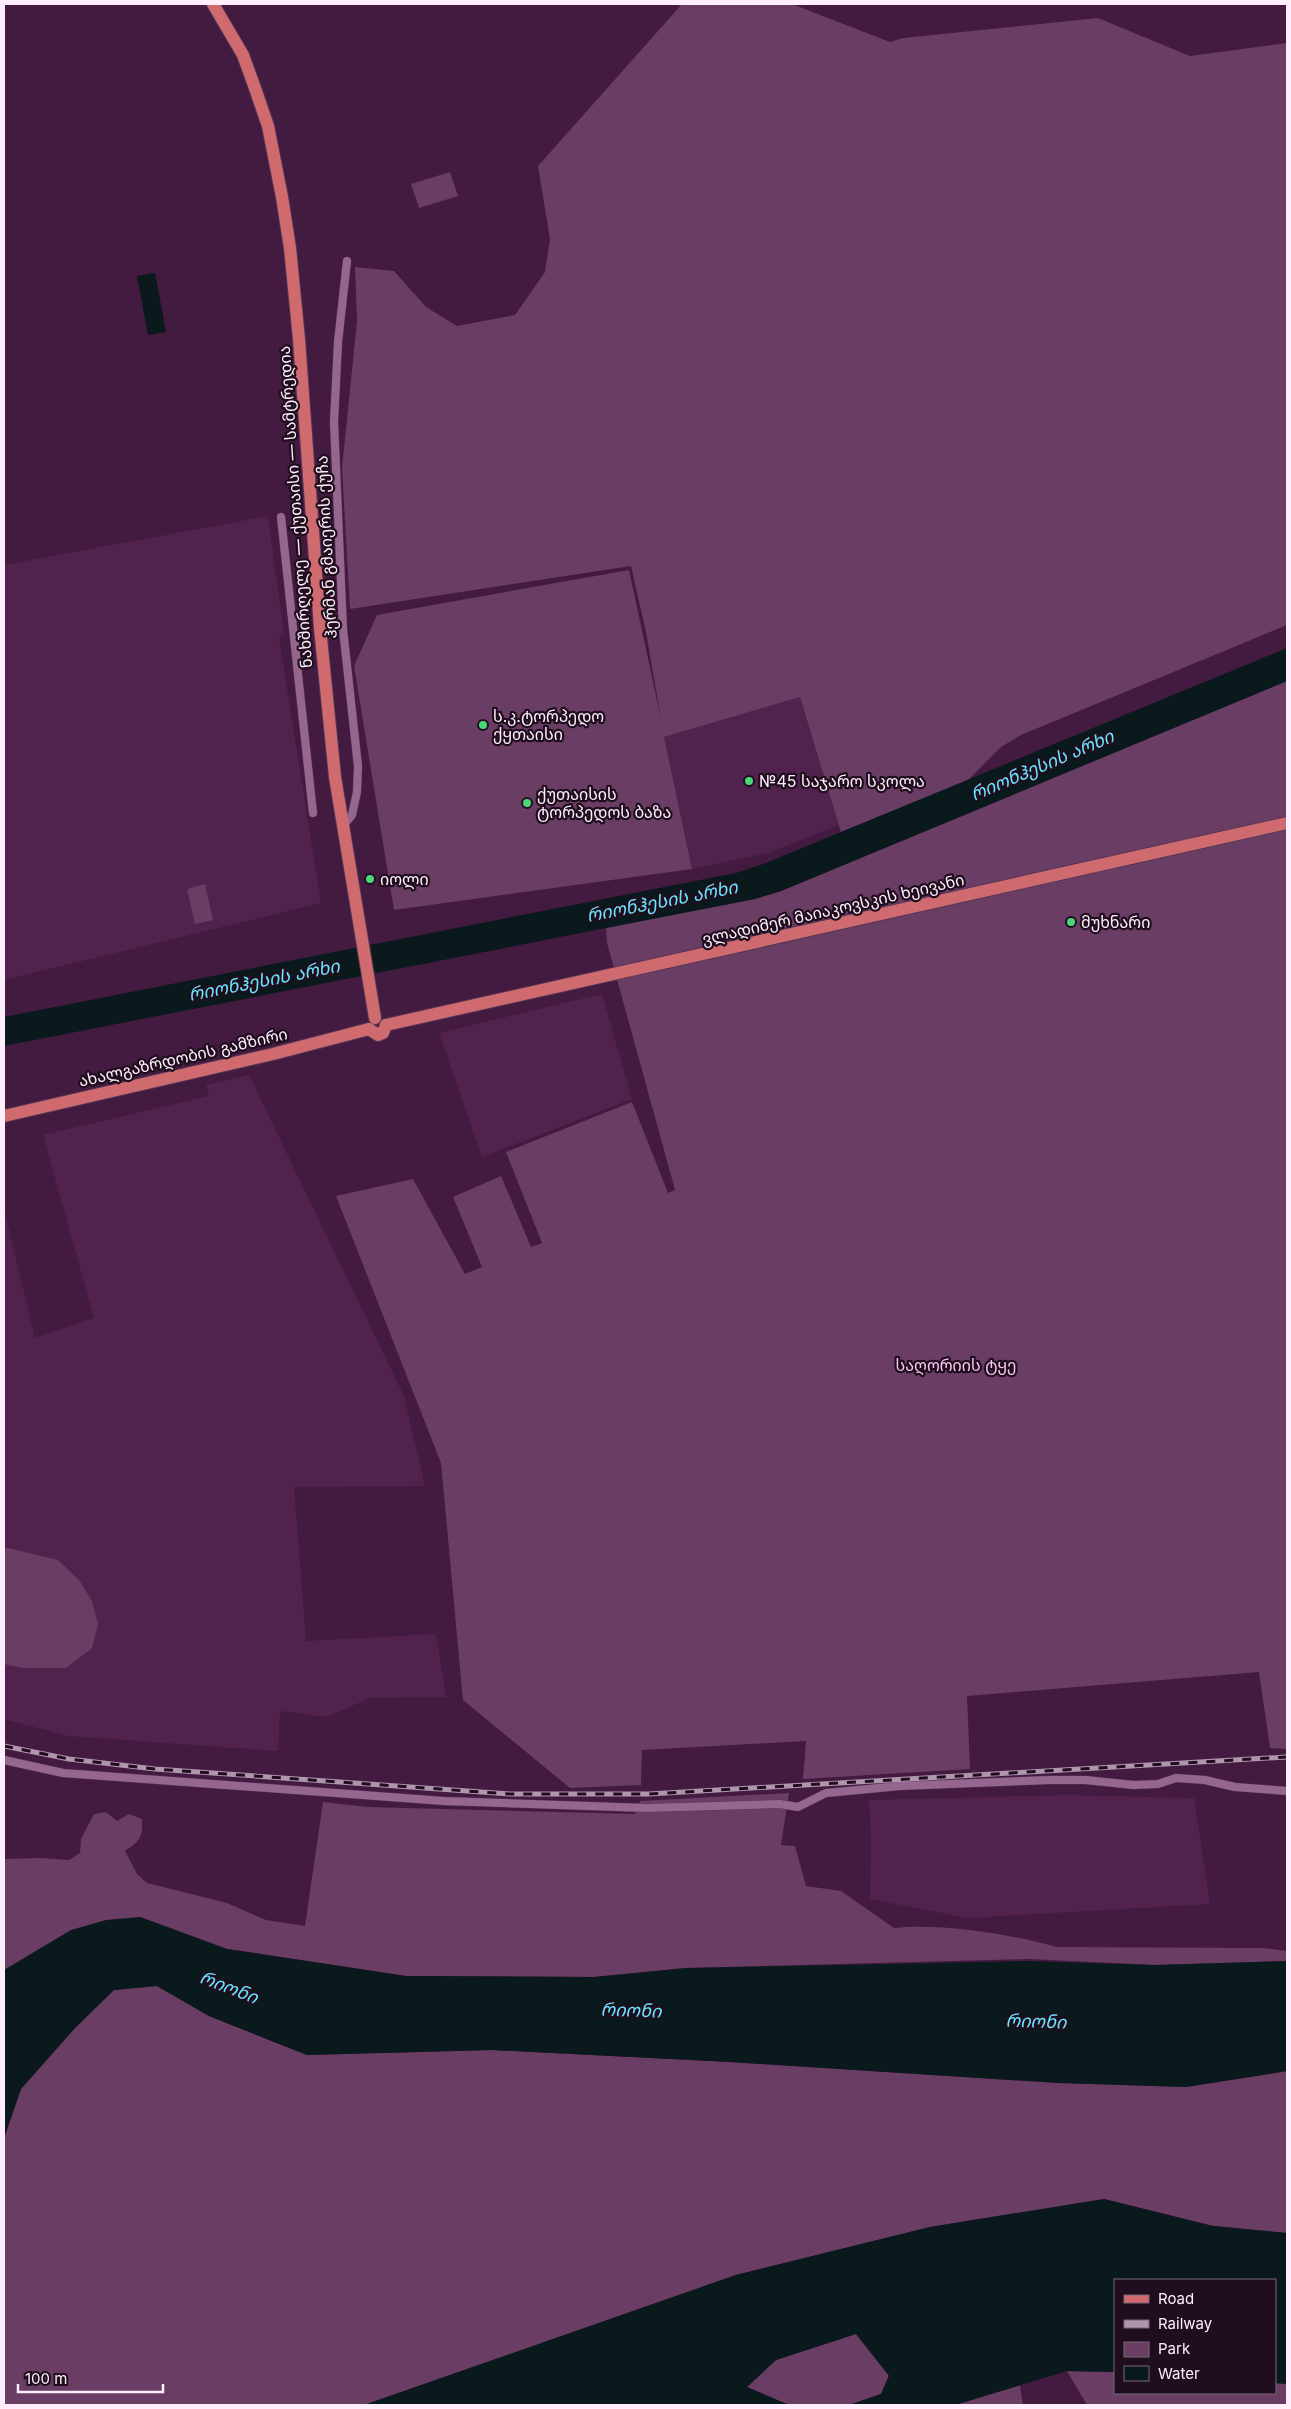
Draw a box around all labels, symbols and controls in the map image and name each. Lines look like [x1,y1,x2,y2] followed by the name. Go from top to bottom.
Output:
[274,345,317,669] street label: ნახშირღელე — ქუთაისი — სამტრედია
[311,455,341,639] street label: ჰერმან გმაიერის ქუჩა
[493,706,604,744] place label: ს.კ.ტორპედო ქყთაისი
[477,719,489,731] marker: ს.კ.ტორპედო ქყთაისი
[967,725,1118,805] water label: რიონჰესის არხი
[759,771,925,792] place label: №45 საჯარო სკოლა
[743,775,755,787] marker: №45 საჯარო სკოლა
[537,784,671,823] place label: ქუთაისის ტორპედოს ბაზა
[521,797,533,809] marker: ქუთაისის ტორპედოს ბაზა
[380,869,429,890] place label: იოლი
[700,869,966,950] street label: ვლადიმერ მაიაკოვსკის ხეივანი
[364,873,376,885] marker: იოლი
[585,876,740,927] water label: რიონჰესის არხი
[1081,912,1150,932] place label: მუხნარი
[1065,916,1077,928] marker: მუხნარი
[187,955,342,1006] water label: რიონჰესის არხი
[77,1023,290,1092] street label: ახალგაზრდობის გამზირი
[896,1355,1016,1375] park label: საღორიის ტყე
[197,1966,262,2008] water label: რიონი
[600,1998,662,2022] water label: რიონი
[1005,2009,1067,2033] water label: რიონი
[1114,2279,1276,2394] legend
[1158,2289,1194,2308] text: Road
[1158,2314,1213,2333] text: Railway
[1158,2339,1191,2358] text: Park
[18,2362,162,2394] scale bar
[1158,2364,1200,2383] text: Water
[25,2369,67,2388] text: 100 m

